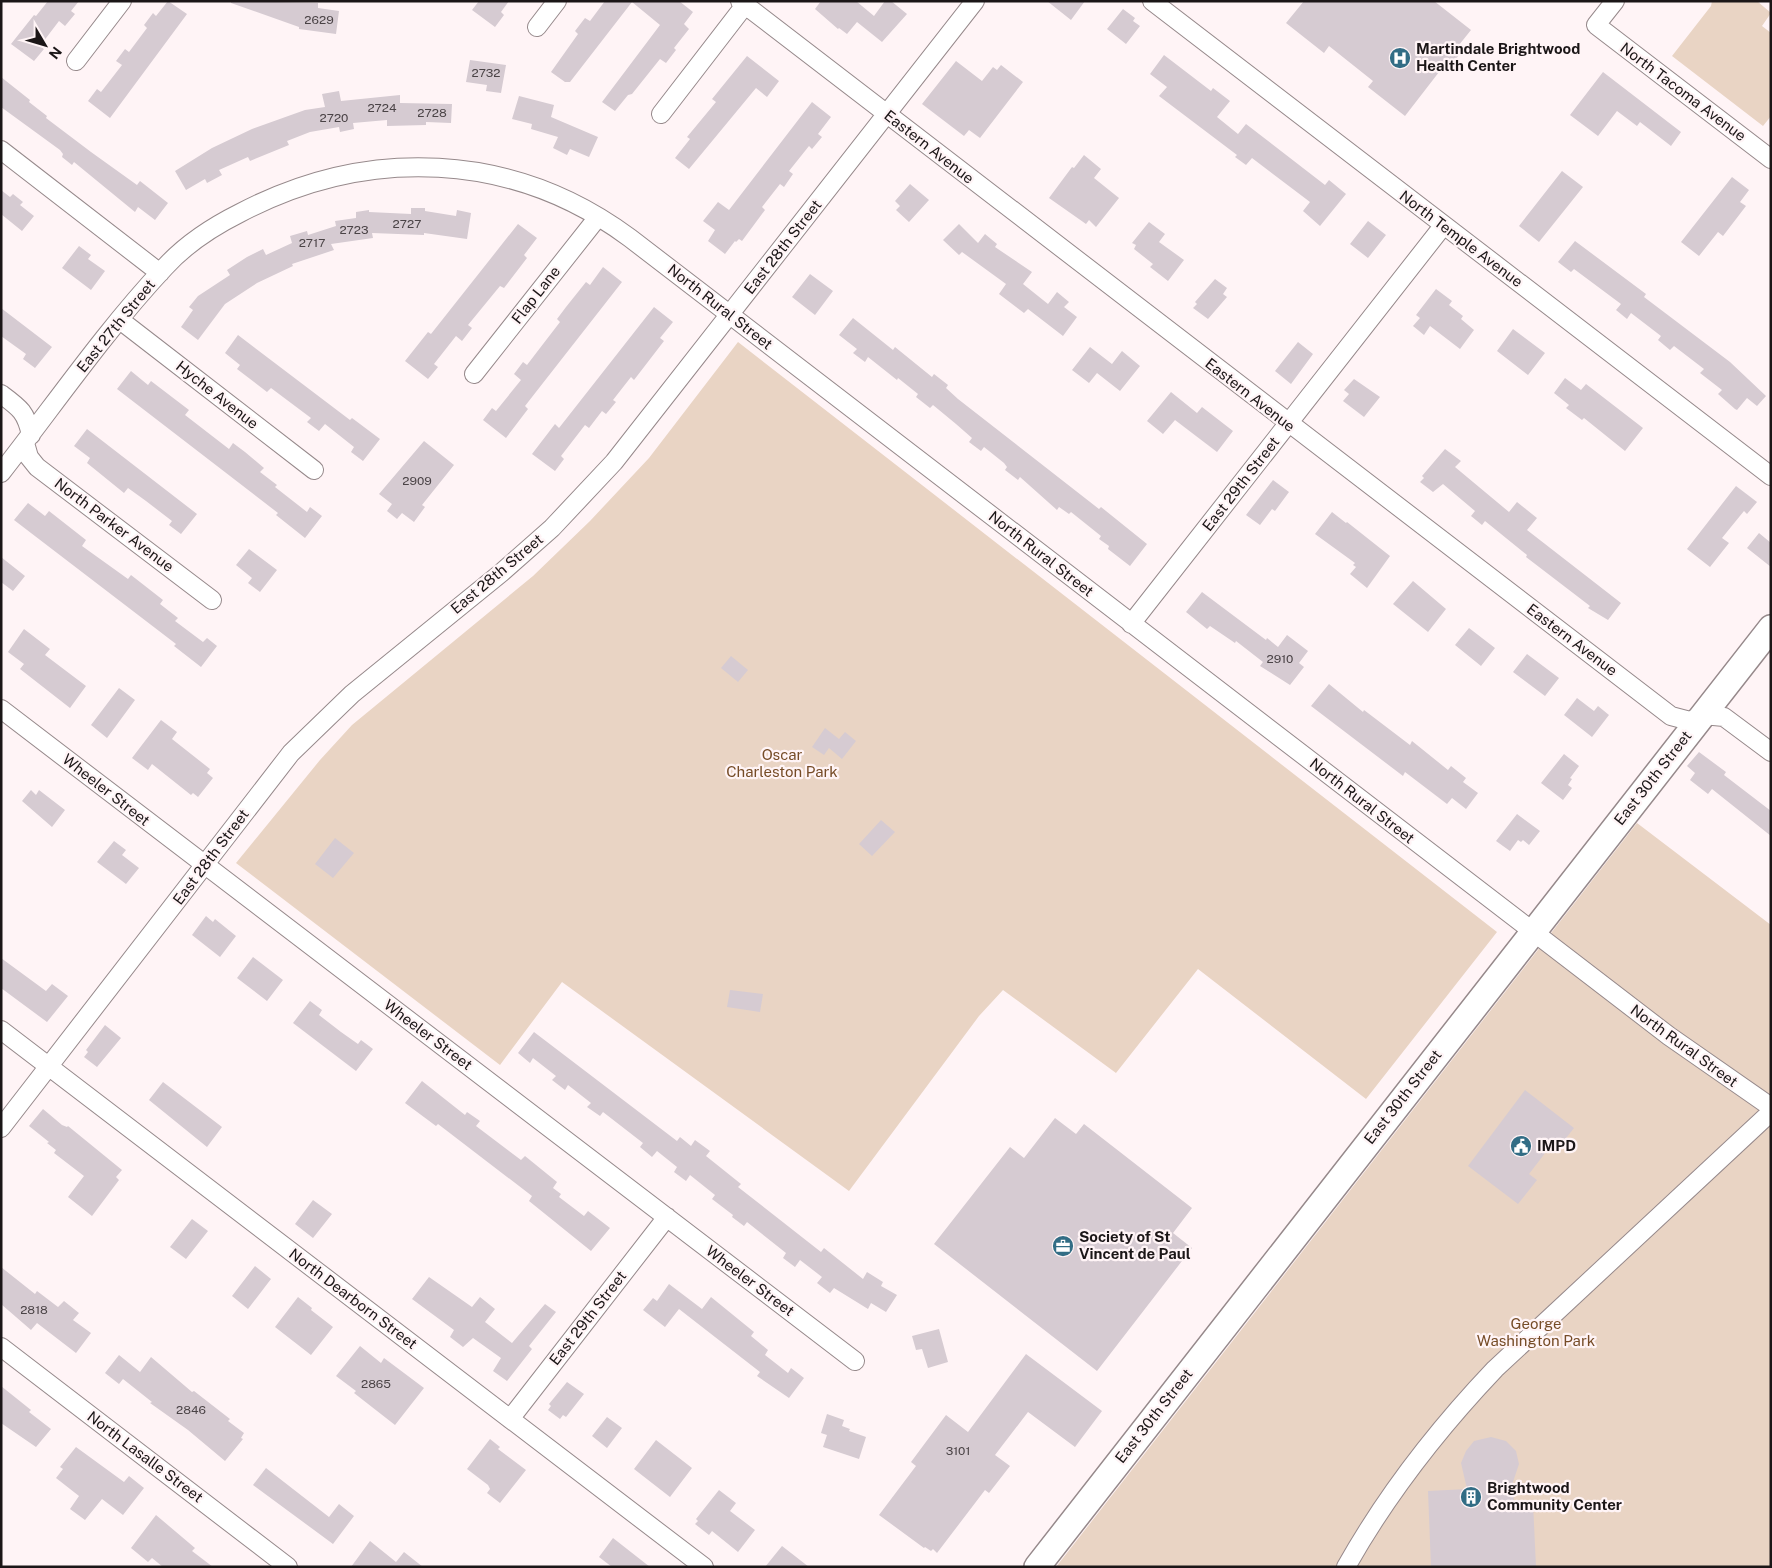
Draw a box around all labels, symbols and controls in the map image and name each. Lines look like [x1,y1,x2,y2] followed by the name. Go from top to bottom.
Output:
[304,13,334,27] house number: 2629
[20,20,70,70] north arrow
[1617,39,1749,144] street label: North Tacoma Avenue
[1416,40,1580,74] place label: Martindale Brightwood Health Center
[46,44,65,62] text: N
[1388,46,1412,70] hospital icon: Martindale Brightwood Health Center
[472,66,500,80] house number: 2732
[367,101,397,115] house number: 2724
[417,106,447,120] house number: 2728
[881,106,977,187] street label: Eastern Avenue
[320,111,348,125] house number: 2720
[1396,187,1526,290] street label: North Temple Avenue
[741,196,825,297] street label: East 28th Street
[393,217,421,231] house number: 2727
[339,223,369,237] house number: 2723
[299,236,325,250] house number: 2717
[665,260,776,353] street label: North Rural Street
[508,263,563,327] street label: Flap Lane
[73,276,158,375] street label: East 27th Street
[1202,354,1298,435] street label: Eastern Avenue
[173,357,262,432] street label: Hyche Avenue
[1199,433,1283,534] street label: East 29th Street
[51,474,177,575] street label: North Parker Avenue
[402,474,432,488] house number: 2909
[986,507,1097,600] street label: North Rural Street
[447,530,546,617] street label: East 28th Street
[1524,600,1621,679] street label: Eastern Avenue
[1267,652,1293,666] house number: 2910
[1611,727,1695,828] street label: East 30th Street
[726,746,838,780] park label: Oscar Charleston Park
[59,750,153,829] street label: Wheeler Street
[1307,754,1418,847] street label: North Rural Street
[169,806,252,908] street label: East 28th Street
[381,996,476,1073] street label: Wheeler Street
[1627,1001,1741,1090] street label: North Rural Street
[1361,1046,1445,1147] street label: East 30th Street
[1509,1134,1533,1158] public building icon: IMPD
[1537,1137,1576,1154] place label: IMPD
[1079,1228,1191,1262] place label: Society of St Vincent de Paul
[1051,1234,1075,1258] office icon: Society of St Vincent de Paul
[703,1242,798,1319] street label: Wheeler Street
[286,1245,421,1352] street label: North Dearborn Street
[546,1267,630,1368] street label: East 29th Street
[20,1303,48,1317] house number: 2818
[1477,1315,1595,1349] park label: George Washington Park
[1112,1365,1196,1466] street label: East 30th Street
[361,1377,391,1391] house number: 2865
[176,1403,206,1417] house number: 2846
[84,1408,207,1506] street label: North Lasalle Street
[946,1444,970,1458] house number: 3101
[1487,1479,1622,1513] place label: Brightwood Community Center
[1459,1485,1483,1509] building icon: Brightwood Community Center

